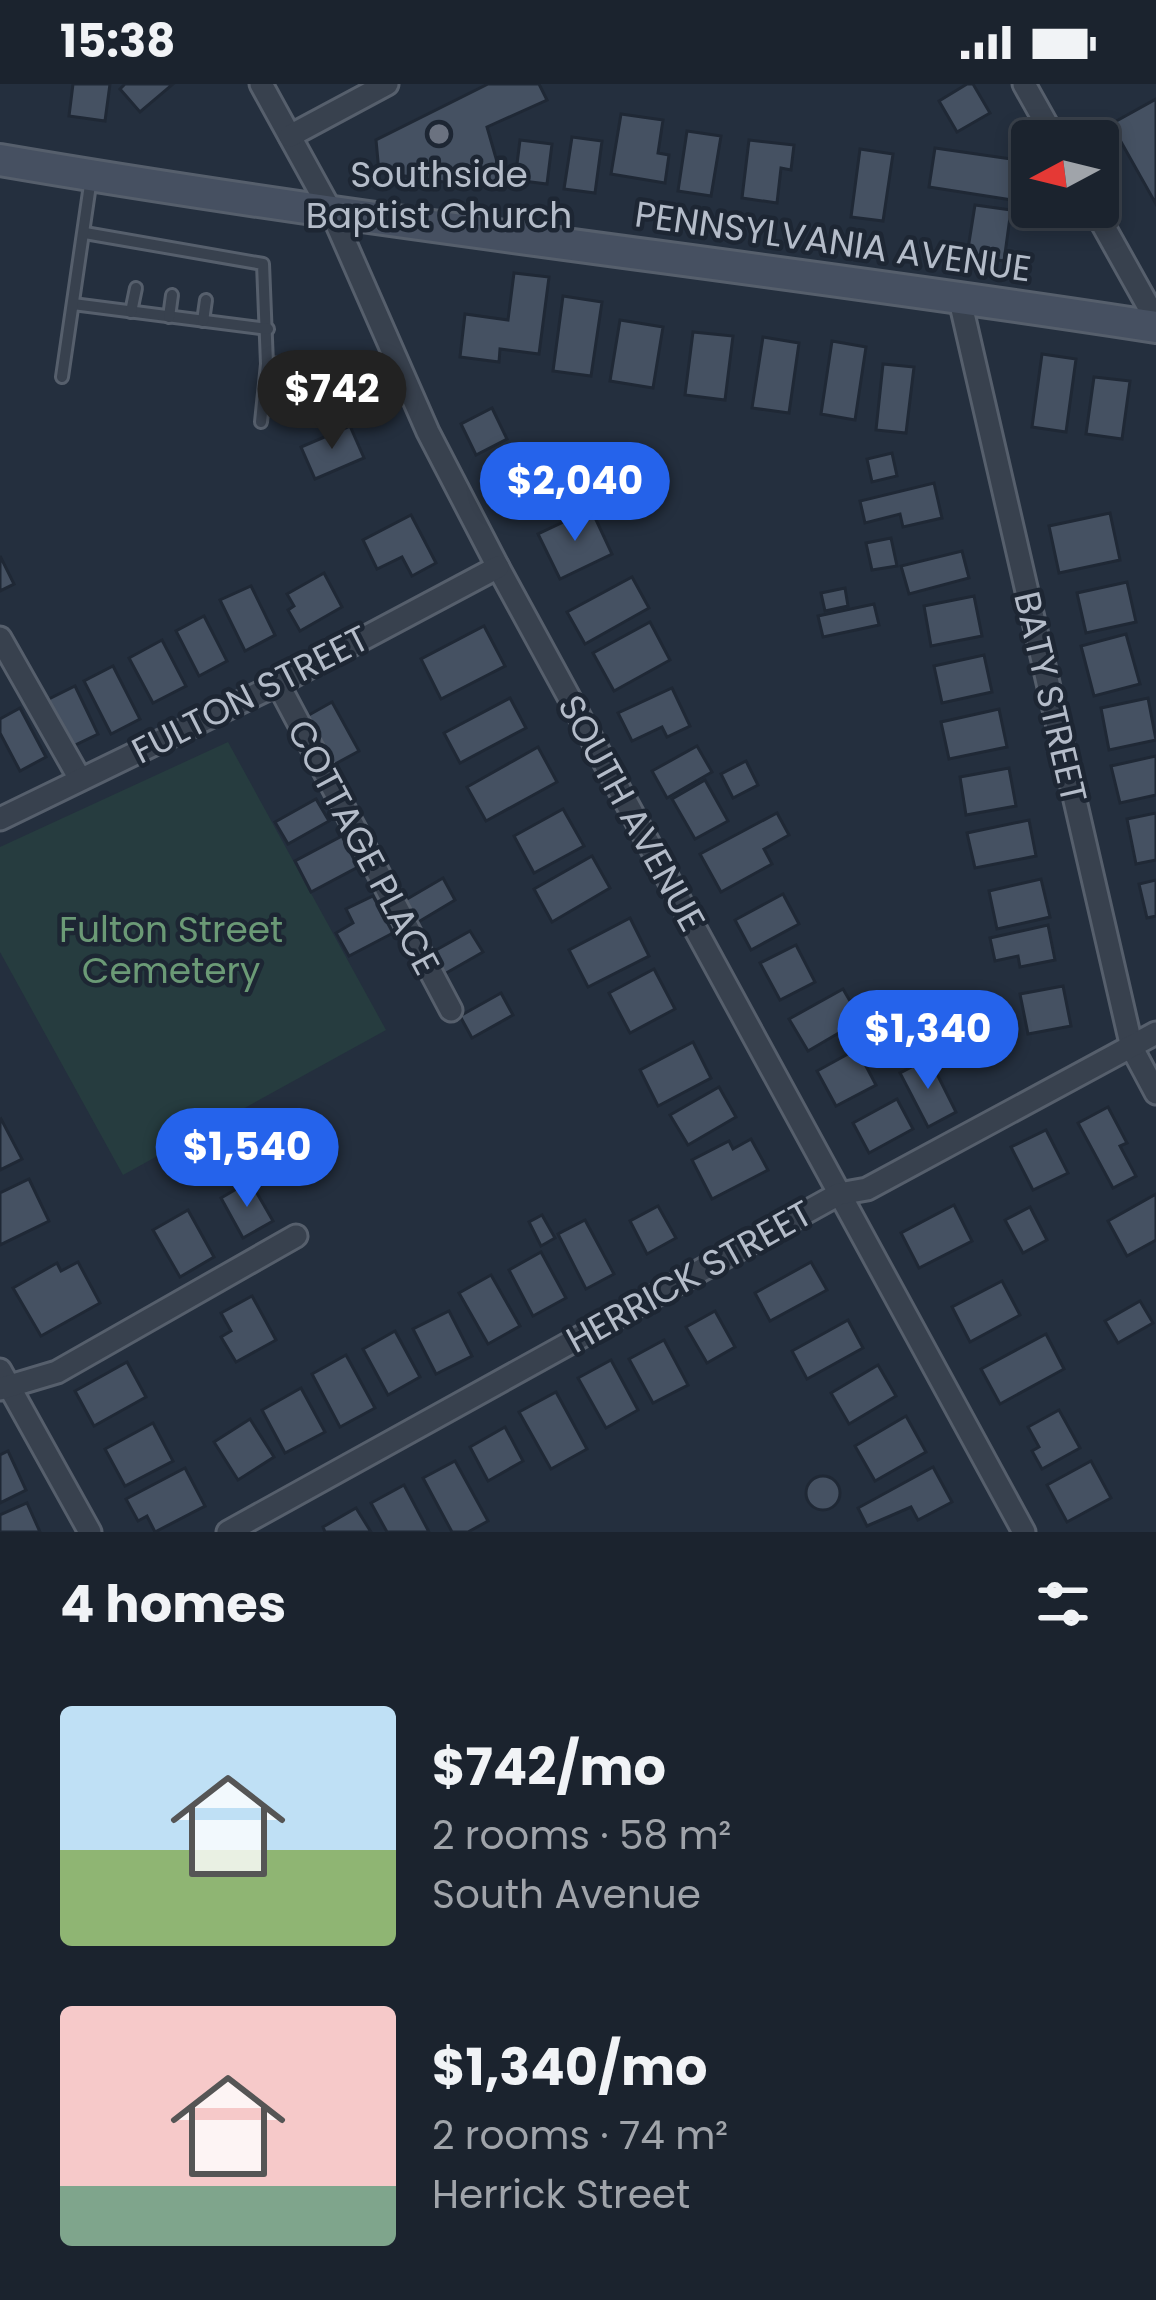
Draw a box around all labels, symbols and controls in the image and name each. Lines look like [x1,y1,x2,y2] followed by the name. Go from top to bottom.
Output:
[60,10,175,73] text: 15:38
[1011,120,1119,228] north arrow
[1011,120,1119,228] map controls
[426,121,452,147] marker: Southside Baptist Church
[306,149,572,241] place label: Southside Baptist Church
[632,188,1034,295] street label: PENNSYLVANIA AVENUE
[261,350,403,452] pin: $742
[284,361,380,416] text: $742
[477,442,673,544] pin: $2,040
[507,453,643,508] text: $2,040
[1001,586,1100,808] street label: BATY STREET
[123,613,377,776] street label: FULTON STREET
[546,686,718,941] street label: SOUTH AVENUE
[275,711,452,984] street label: COTTAGE PLACE
[59,904,283,996] park label: Fulton Street Cemetery
[830,990,1026,1092] pin: $1,340
[865,1001,991,1056] text: $1,340
[149,1108,345,1210] pin: $1,540
[183,1119,311,1174] text: $1,540
[557,1188,821,1365] street label: HERRICK STREET
[60,1568,286,1640] text: 4 homes
[1030,1571,1096,1637] icon: filters
[432,1731,666,1803] text: $742/mo
[156,1754,300,1898] icon: home
[432,1808,731,1863] text: 2 rooms · 58 m²
[432,1867,701,1922] text: South Avenue
[432,2031,708,2103] text: $1,340/mo
[156,2054,300,2198] icon: home
[432,2108,728,2163] text: 2 rooms · 74 m²
[432,2167,690,2222] text: Herrick Street

